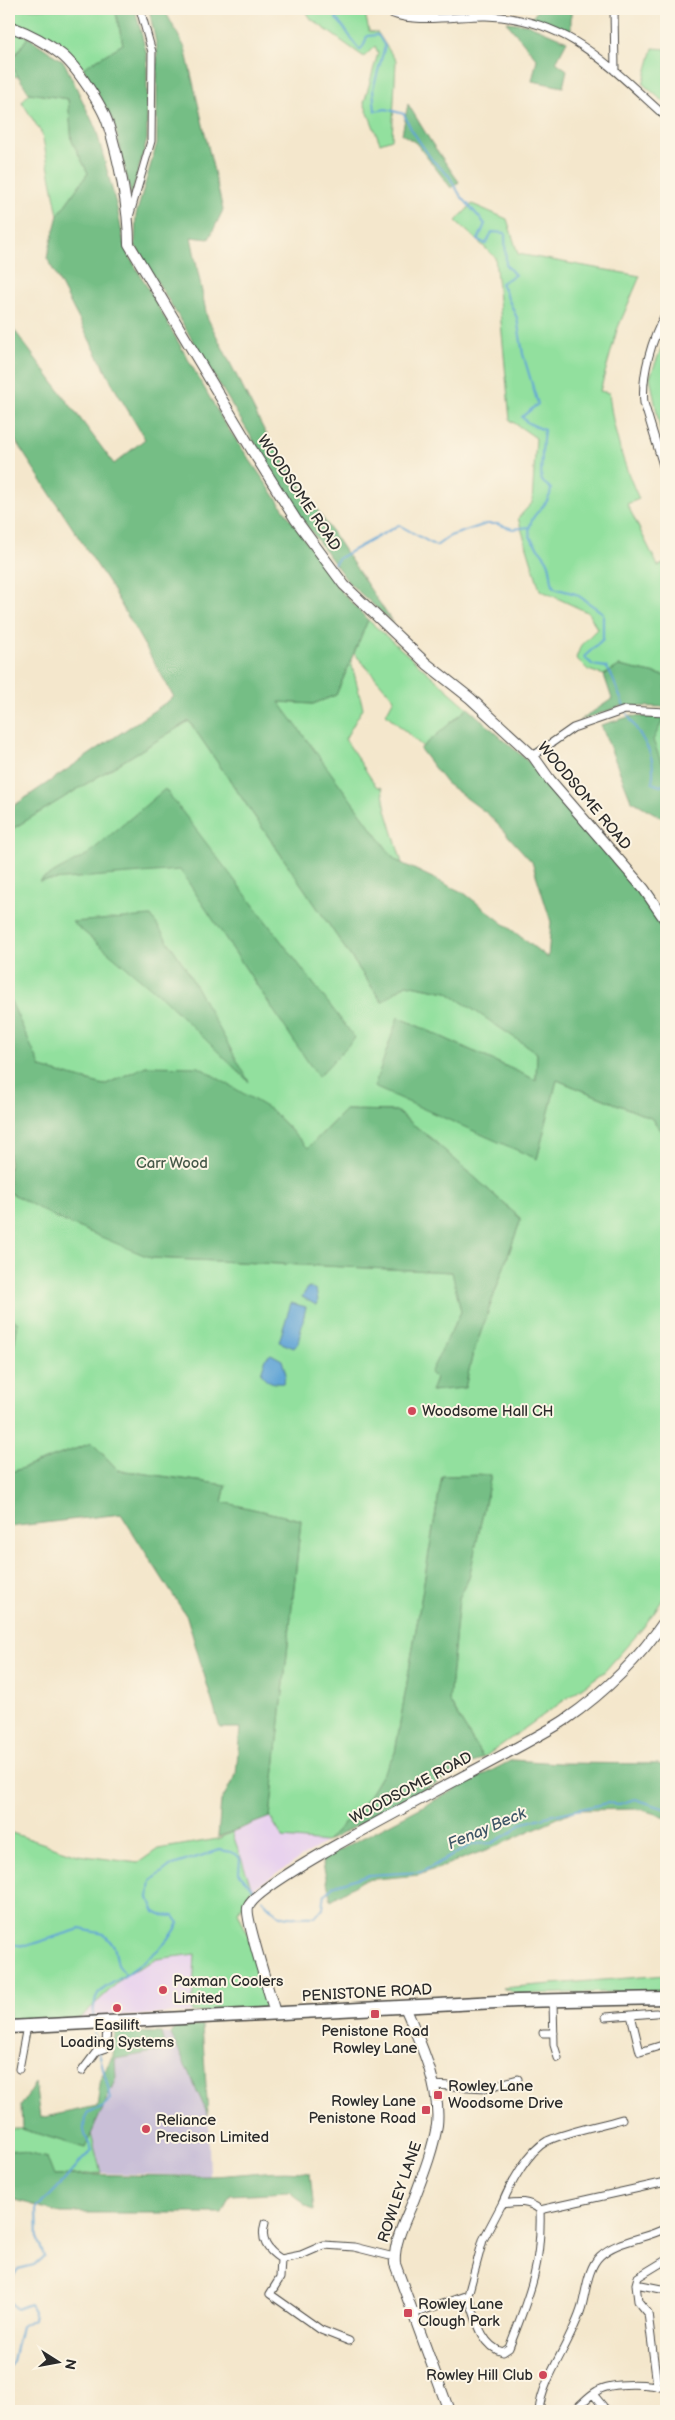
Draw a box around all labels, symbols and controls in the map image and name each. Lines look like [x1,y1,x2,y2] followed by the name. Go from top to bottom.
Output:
[253,431,345,555] street label: WOODSOME ROAD
[533,738,635,854] street label: WOODSOME ROAD
[136,1154,208,1173] park label: Carr Wood
[422,1402,554,1421] place label: Woodsome Hall CH
[406,1405,418,1417] marker: Woodsome Hall CH
[347,1748,475,1828] street label: WOODSOME ROAD
[445,1804,530,1854] water label: Fenay Beck
[173,1972,284,2008] place label: Paxman Coolers Limited
[301,1980,433,2006] street label: PENISTONE ROAD
[157,1984,169,1996] marker: Paxman Coolers Limited
[111,2002,123,2014] marker: Easilift Loading Systems
[369,2008,381,2020] marker: Penistone Road Rowley Lane
[60,2016,175,2052] place label: Easilift Loading Systems
[321,2022,429,2058] place label: Penistone Road Rowley Lane
[448,2077,563,2113] place label: Rowley Lane Woodsome Drive
[432,2089,444,2101] marker: Rowley Lane Woodsome Drive
[309,2092,416,2128] place label: Rowley Lane Penistone Road
[420,2104,432,2116] marker: Rowley Lane Penistone Road
[156,2111,269,2147] place label: Reliance Precison Limited
[140,2123,152,2135] marker: Reliance Precison Limited
[374,2139,426,2245] street label: ROWLEY LANE
[418,2295,503,2331] place label: Rowley Lane Clough Park
[402,2307,414,2319] marker: Rowley Lane Clough Park
[32,2338,82,2388] north arrow
[61,2358,80,2371] text: N
[426,2366,534,2385] place label: Rowley Hill Club
[537,2369,549,2381] marker: Rowley Hill Club

